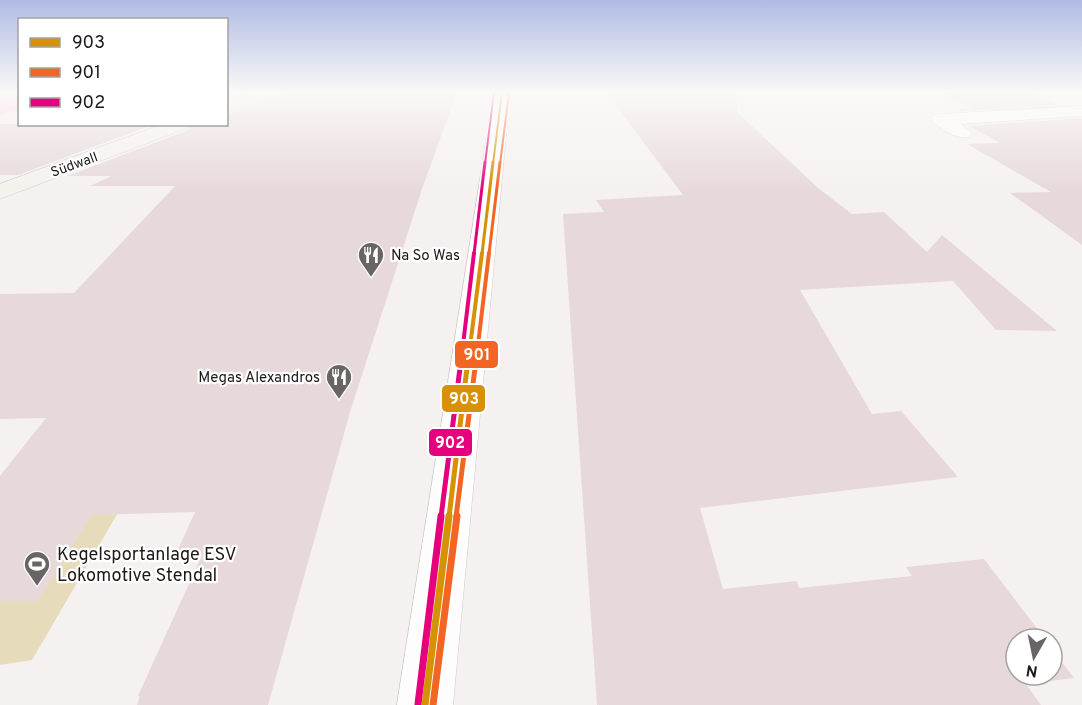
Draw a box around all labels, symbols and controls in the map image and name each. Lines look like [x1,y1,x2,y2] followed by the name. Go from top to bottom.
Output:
[18,18,228,126] legend
[72,32,105,55] text: 903
[72,62,101,85] text: 901
[72,92,105,115] text: 902
[49,149,100,182] street label: Südwall
[356,240,386,278] restaurant icon: Na So Was
[391,247,460,266] place label: Na So Was
[454,340,499,369] line badge: 901
[464,346,490,366] text: 901
[324,362,354,400] restaurant icon: Megas Alexandros
[198,369,320,388] place label: Megas Alexandros
[441,384,486,413] line badge: 903
[449,390,479,410] text: 903
[428,428,473,457] line badge: 902
[435,434,465,454] text: 902
[57,544,236,588] place label: Kegelsportanlage ESV Lokomotive Stendal
[22,549,52,587] sports icon: Kegelsportanlage ESV Lokomotive Stendal
[1004,627,1064,687] north arrow
[1025,659,1039,681] text: N

